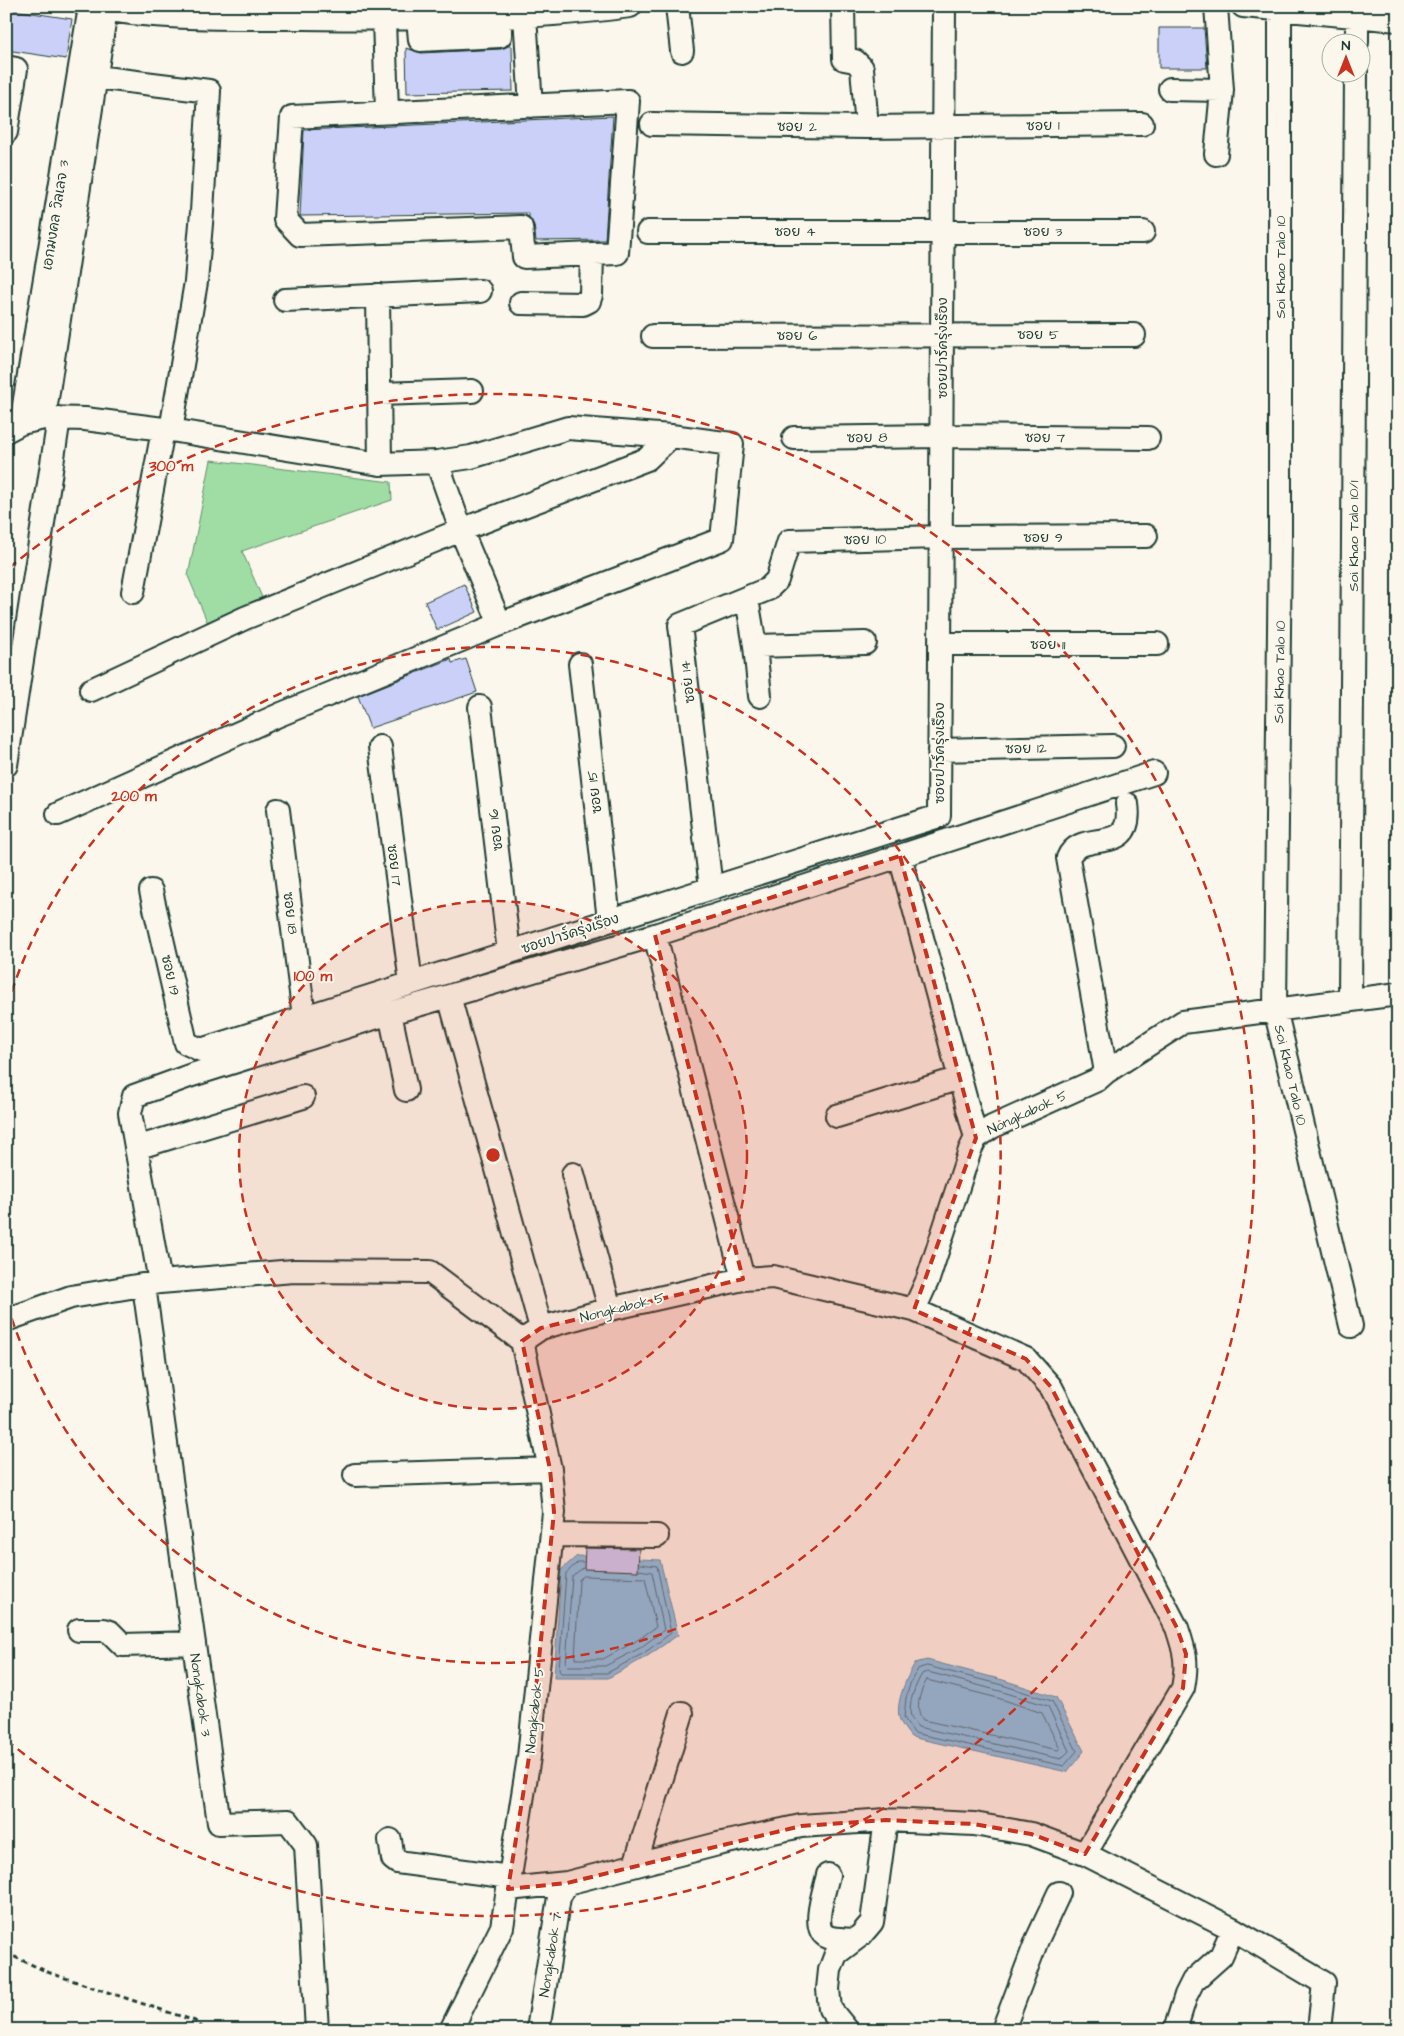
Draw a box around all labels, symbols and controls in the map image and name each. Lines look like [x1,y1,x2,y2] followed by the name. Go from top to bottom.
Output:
[1322,32,1372,82] north arrow
[1342,36,1351,56] text: N
[1026,116,1060,136] street label: ซอย 1
[777,117,817,137] street label: ซอย 2
[37,159,75,272] street label: เอกมงคล วิลเลจ 3
[1271,215,1291,318] street label: Soi Khao Talo 10
[774,222,816,242] street label: ซอย 4
[1024,222,1062,242] street label: ซอย 3
[933,297,953,399] street label: ซอยปาร์ครุ่งเรือง
[1017,325,1059,345] street label: ซอย 5
[777,326,817,346] street label: ซอย 6
[846,428,888,448] street label: ซอย 8
[1025,428,1066,448] street label: ซอย 7
[148,456,193,477] text: 300 m
[1344,480,1364,591] street label: Soi Khao Talo 10/1
[1023,528,1063,548] street label: ซอย 9
[844,530,887,550] street label: ซอย 10
[1269,620,1291,724] street label: Soi Khao Talo 10
[1030,635,1066,655] street label: ซอย 11
[675,659,701,704] street label: ซอย 14
[930,702,950,804] street label: ซอยปาร์ครุ่งเรือง
[1005,739,1047,759] street label: ซอย 12
[582,769,608,815] street label: ซอย 15
[110,786,157,807] text: 200 m
[483,807,508,852] street label: ซอย 16
[382,843,407,888] street label: ซอย 17
[277,891,303,935] street label: ซอย 18
[519,909,622,959] street label: ซอยปาร์ครุ่งเรือง
[156,953,184,998] street label: ซอย 19
[294,966,333,987] text: 100 m
[1269,1023,1311,1128] street label: Soi Khao Talo 10
[984,1086,1071,1140] street label: Nongkabok 5
[484,1146,502,1164] centre of rings
[578,1288,667,1328] street label: Nongkabok 5
[184,1652,216,1738] street label: Nongkabok 3
[521,1666,549,1754] street label: Nongkabok 5
[534,1911,568,1999] street label: Nongkabok 7

